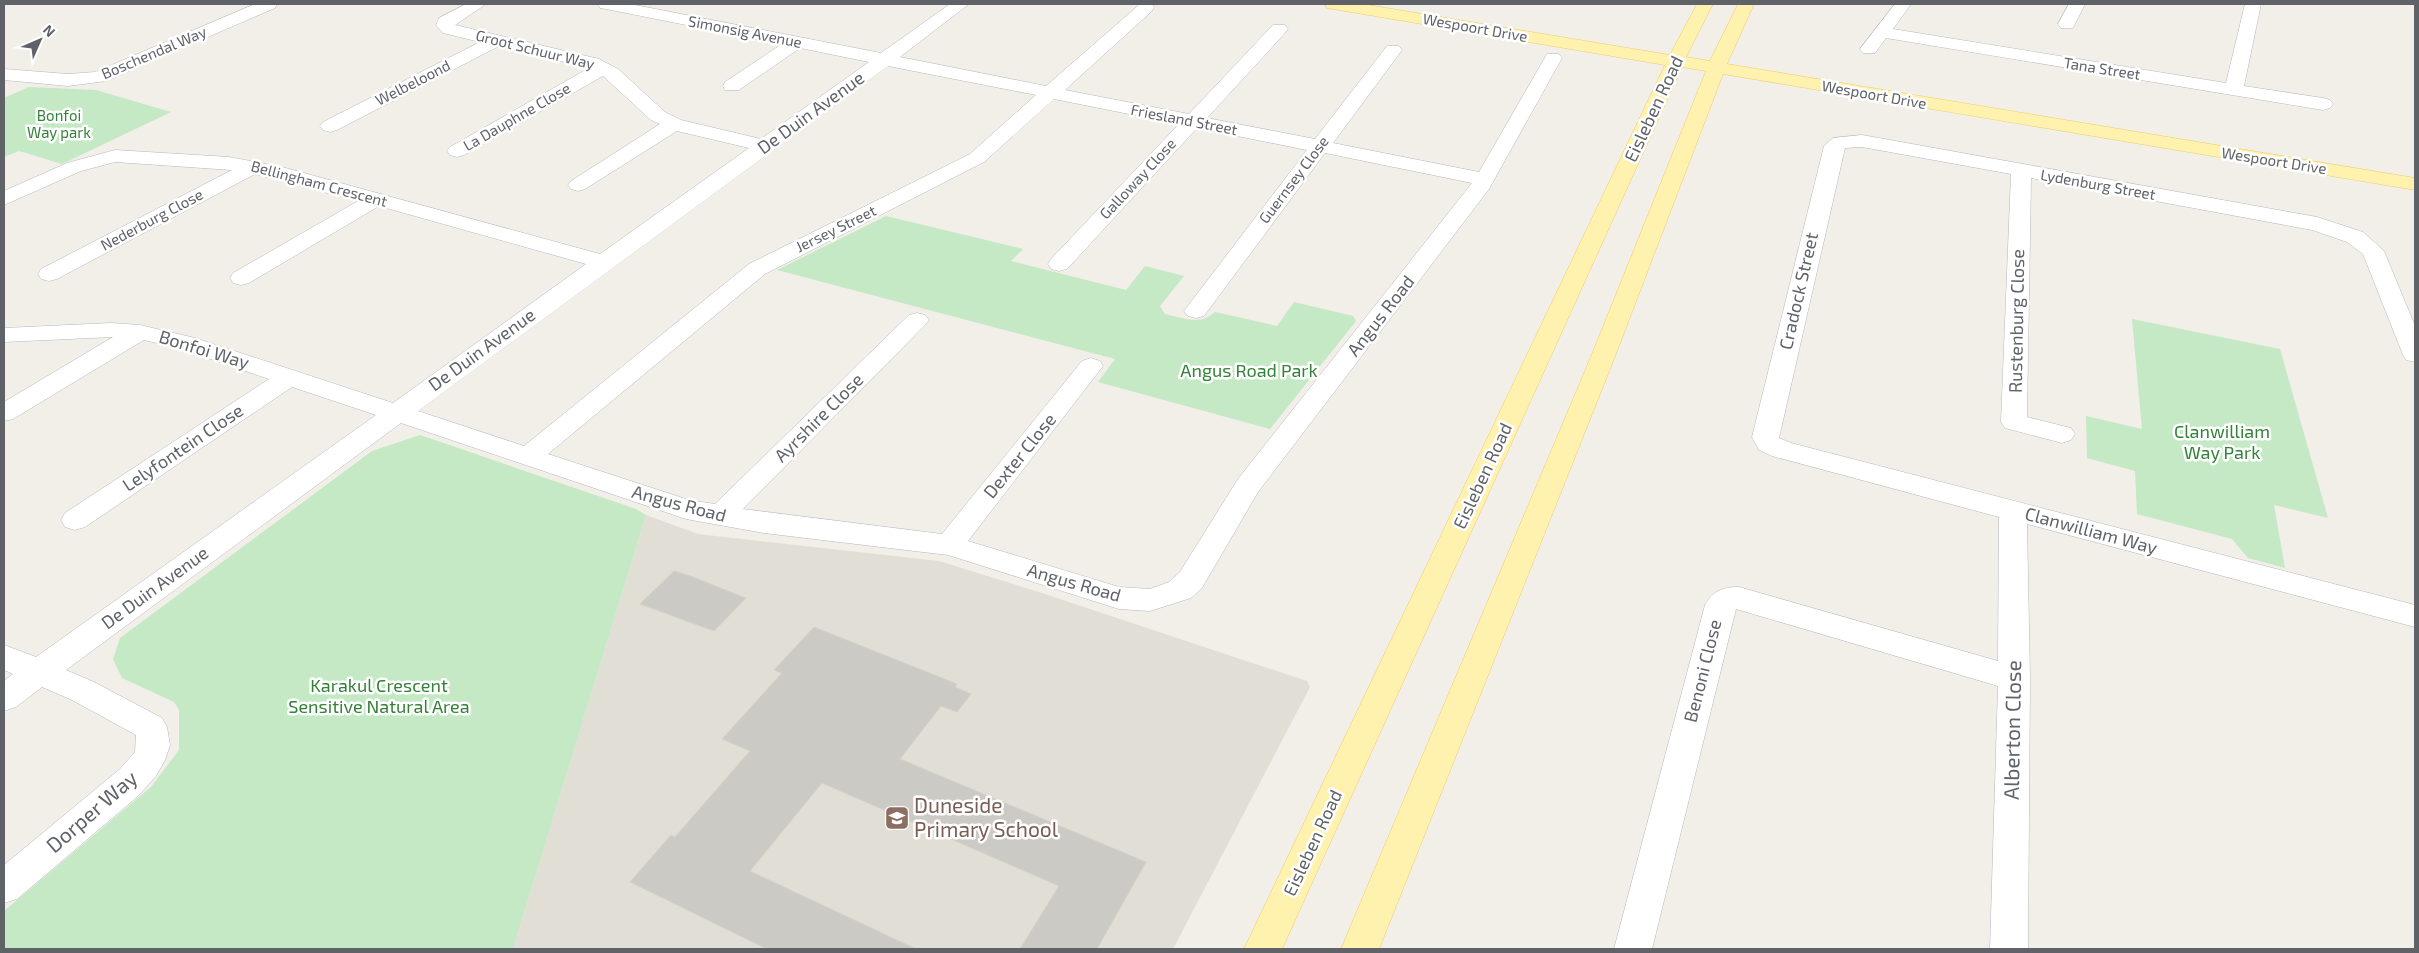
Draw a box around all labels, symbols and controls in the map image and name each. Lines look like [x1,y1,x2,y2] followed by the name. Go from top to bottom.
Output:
[1421,9,1529,45] street label: Wespoort Drive
[687,11,804,51] street label: Simonsig Avenue
[15,15,65,65] north arrow
[40,21,59,40] text: N
[98,22,209,82] street label: Boschendal Way
[474,26,597,73] street label: Groot Schuur Way
[1619,52,1687,165] street label: Eisleben Road
[2062,53,2142,83] street label: Tana Street
[372,56,453,109] street label: Welbeloond
[753,66,868,158] street label: De Duin Avenue
[1820,76,1928,112] street label: Wespoort Drive
[460,78,573,154] street label: La Dauphne Close
[1129,100,1239,138] street label: Friesland Street
[27,106,91,141] park label: Bonfoi Way park
[1255,132,1332,227] street label: Guernsey Close
[1095,134,1179,222] street label: Galloway Close
[2220,143,2328,177] street label: Wespoort Drive
[249,156,390,210] street label: Bellingham Crescent
[2039,165,2157,203] street label: Lydenburg Street
[97,185,206,254] street label: Nederburg Close
[792,201,879,255] street label: Jersey Street
[1774,230,1822,352] street label: Cradock Street
[2004,249,2028,393] street label: Rustenburg Close
[1342,271,1419,360] street label: Angus Road
[424,303,539,395] street label: De Duin Avenue
[156,325,253,373] street label: Bonfoi Way
[1180,359,1318,381] park label: Angus Road Park
[769,368,867,466] street label: Ayrshire Close
[118,399,247,496] street label: Lelyfontein Close
[978,408,1060,502] street label: Dexter Close
[1448,419,1516,532] street label: Eisleben Road
[2174,420,2270,463] park label: Clanwilliam Way Park
[630,480,729,526] street label: Angus Road
[2023,502,2160,558] street label: Clanwilliam Way
[97,541,212,633] street label: De Duin Avenue
[1025,558,1124,606] street label: Angus Road
[1679,617,1725,724] street label: Benoni Close
[1998,660,2025,800] street label: Alberton Close
[288,674,470,717] park label: Karakul Crescent Sensitive Natural Area
[40,765,142,857] street label: Dorper Way
[1278,786,1346,899] street label: Eisleben Road
[914,792,1059,841] place label: Duneside Primary School
[884,805,910,831] school or university icon: Duneside Primary School

